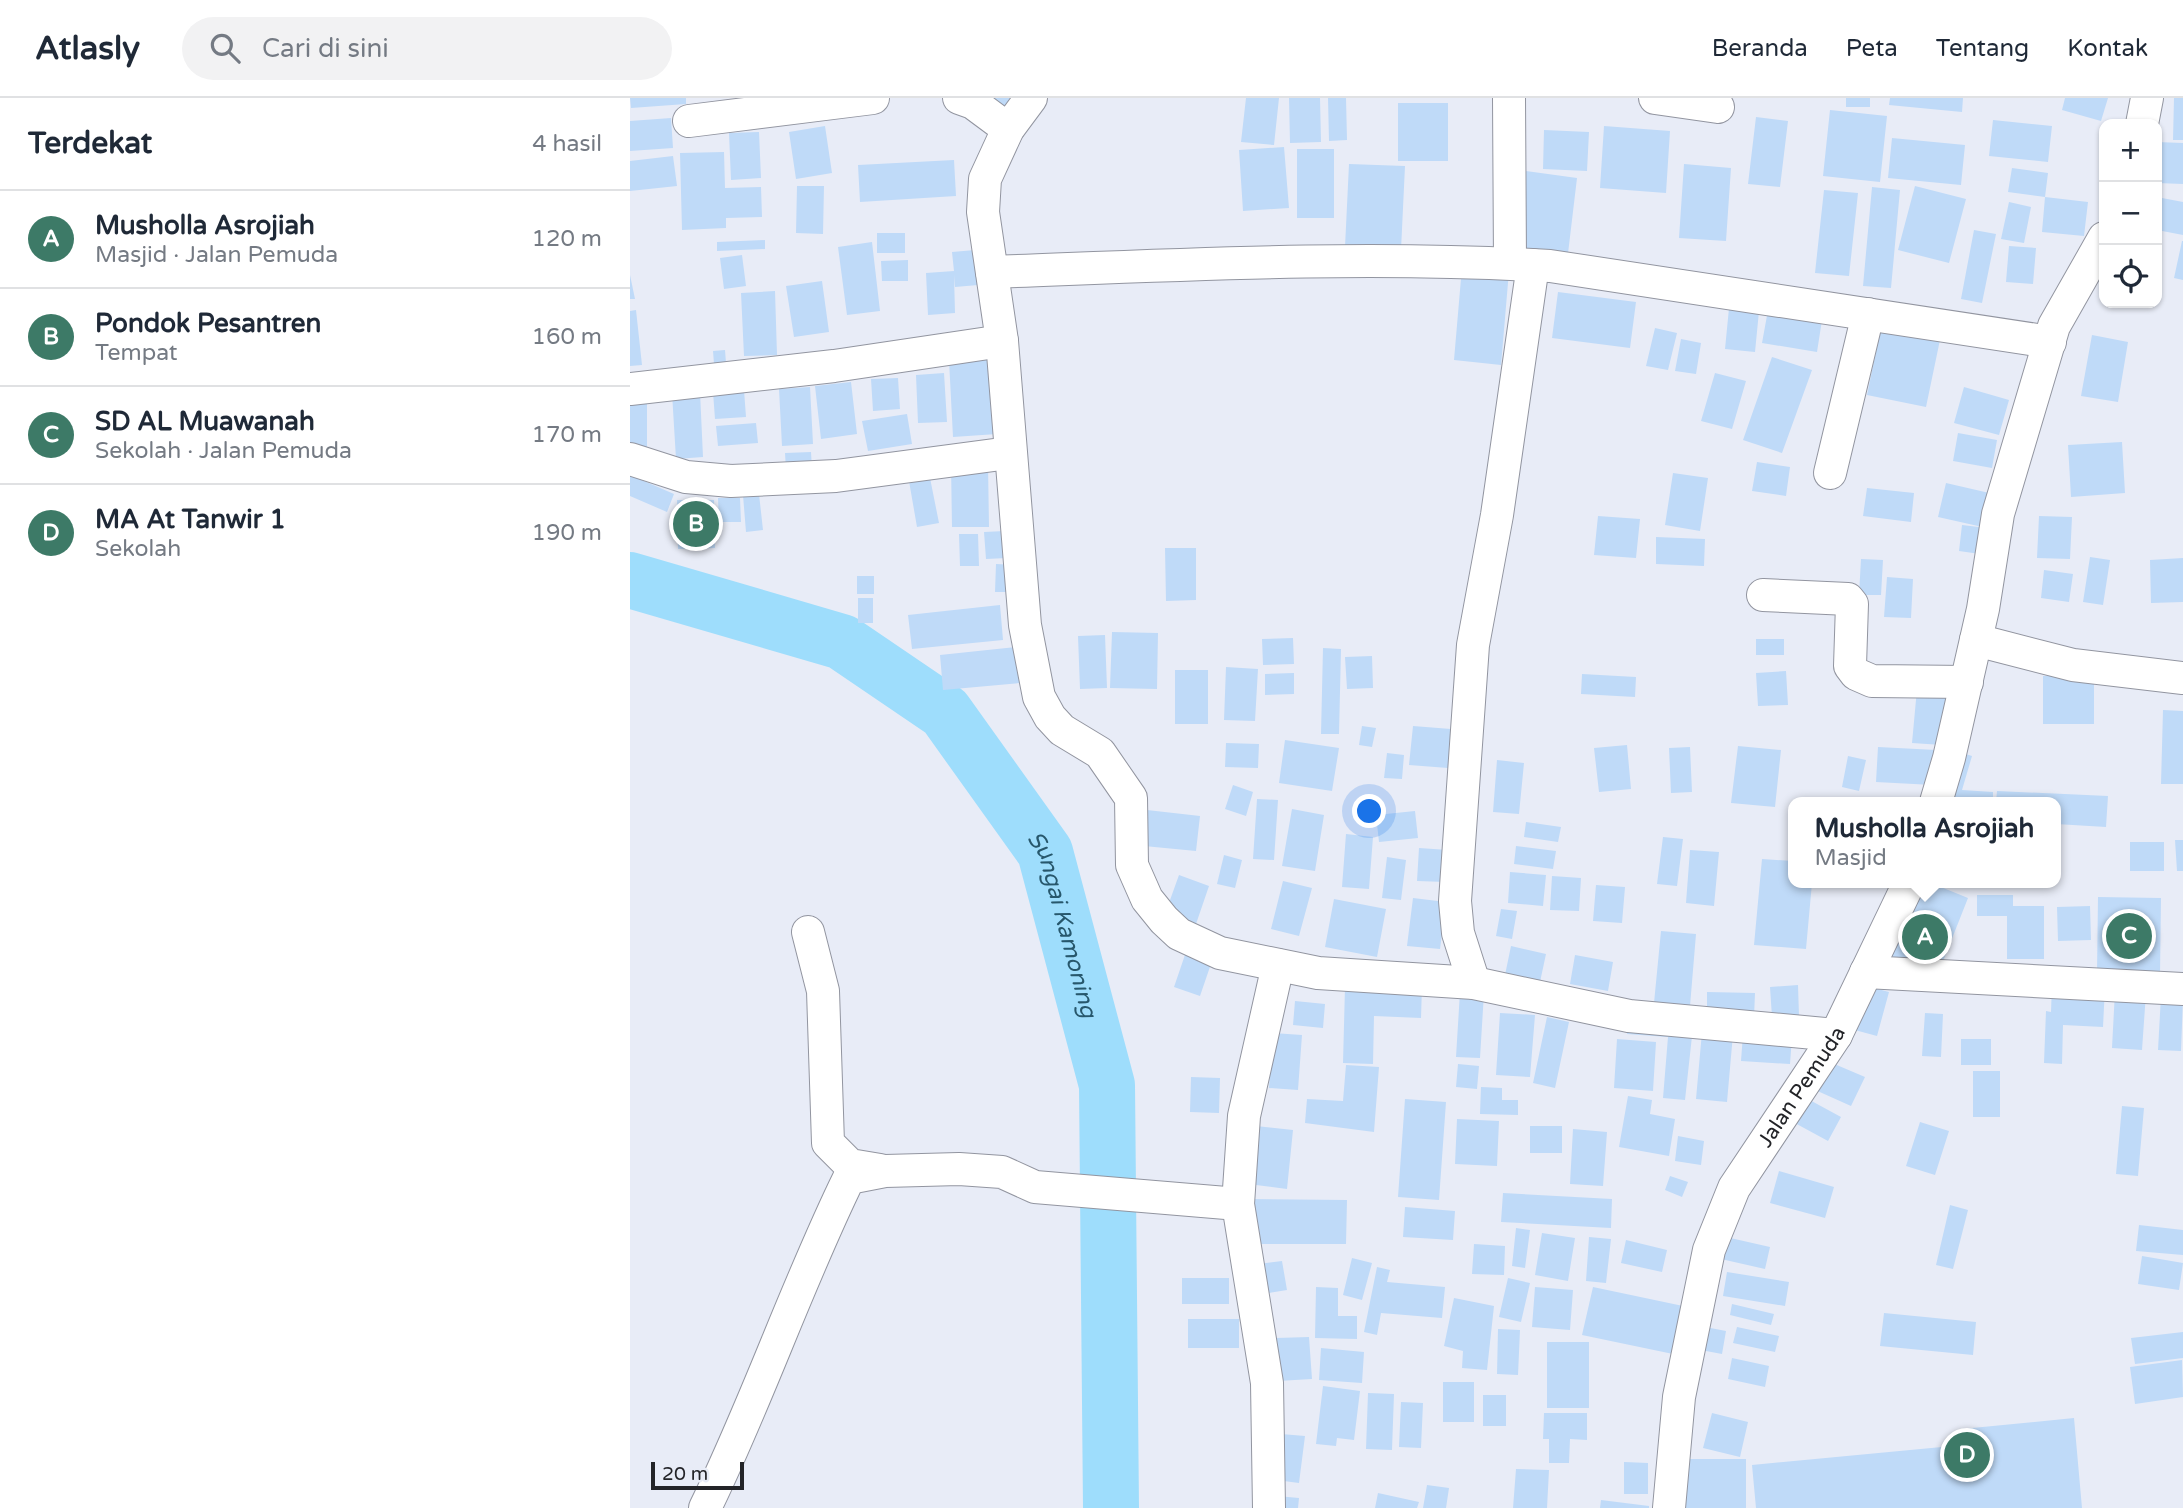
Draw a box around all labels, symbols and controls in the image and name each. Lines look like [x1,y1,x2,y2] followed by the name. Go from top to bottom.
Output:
[182,17,672,80] search box
[35,29,140,68] text: Atlasly
[206,29,244,67] icon: search
[262,33,389,64] text: Cari di sini
[1712,34,1808,63] text: Beranda
[1846,34,1898,63] text: Peta
[1936,34,2029,63] text: Tentang
[2067,34,2148,63] text: Kontak
[2099,119,2162,308] map controls
[2099,119,2162,182] button: +
[28,125,152,162] text: Terdekat
[532,130,602,158] text: 4 hasil
[2099,182,2162,245] button: −
[95,210,315,241] text: Musholla Asrojiah
[42,225,60,253] text: A
[532,225,602,253] text: 120 m
[95,241,338,269] text: Masjid · Jalan Pemuda
[2099,245,2162,308] button: locate
[95,308,321,339] text: Pondok Pesantren
[43,323,59,351] text: B
[532,323,602,351] text: 160 m
[95,339,178,367] text: Tempat
[95,406,315,437] text: SD AL Muawanah
[43,421,59,449] text: C
[532,421,602,449] text: 170 m
[95,437,352,465] text: Sekolah · Jalan Pemuda
[673,498,719,550] pin: B
[95,504,286,535] text: MA At Tanwir 1
[42,519,60,547] text: D
[532,519,602,547] text: 190 m
[95,535,181,563] text: Sekolah
[1352,794,1386,828] your location
[1788,797,2061,888] popup
[1815,813,2034,844] text: Musholla Asrojiah
[1021,826,1103,1022] water label: Sungai Kamoning
[1815,844,1887,872] text: Masjid
[2106,910,2152,962] pin: C
[1902,911,1948,963] pin: A
[1752,1023,1851,1152] street label: Jalan Pemuda
[1944,1429,1990,1481] pin: D
[651,1459,744,1491] scale bar
[662,1463,708,1485] text: 20 m

